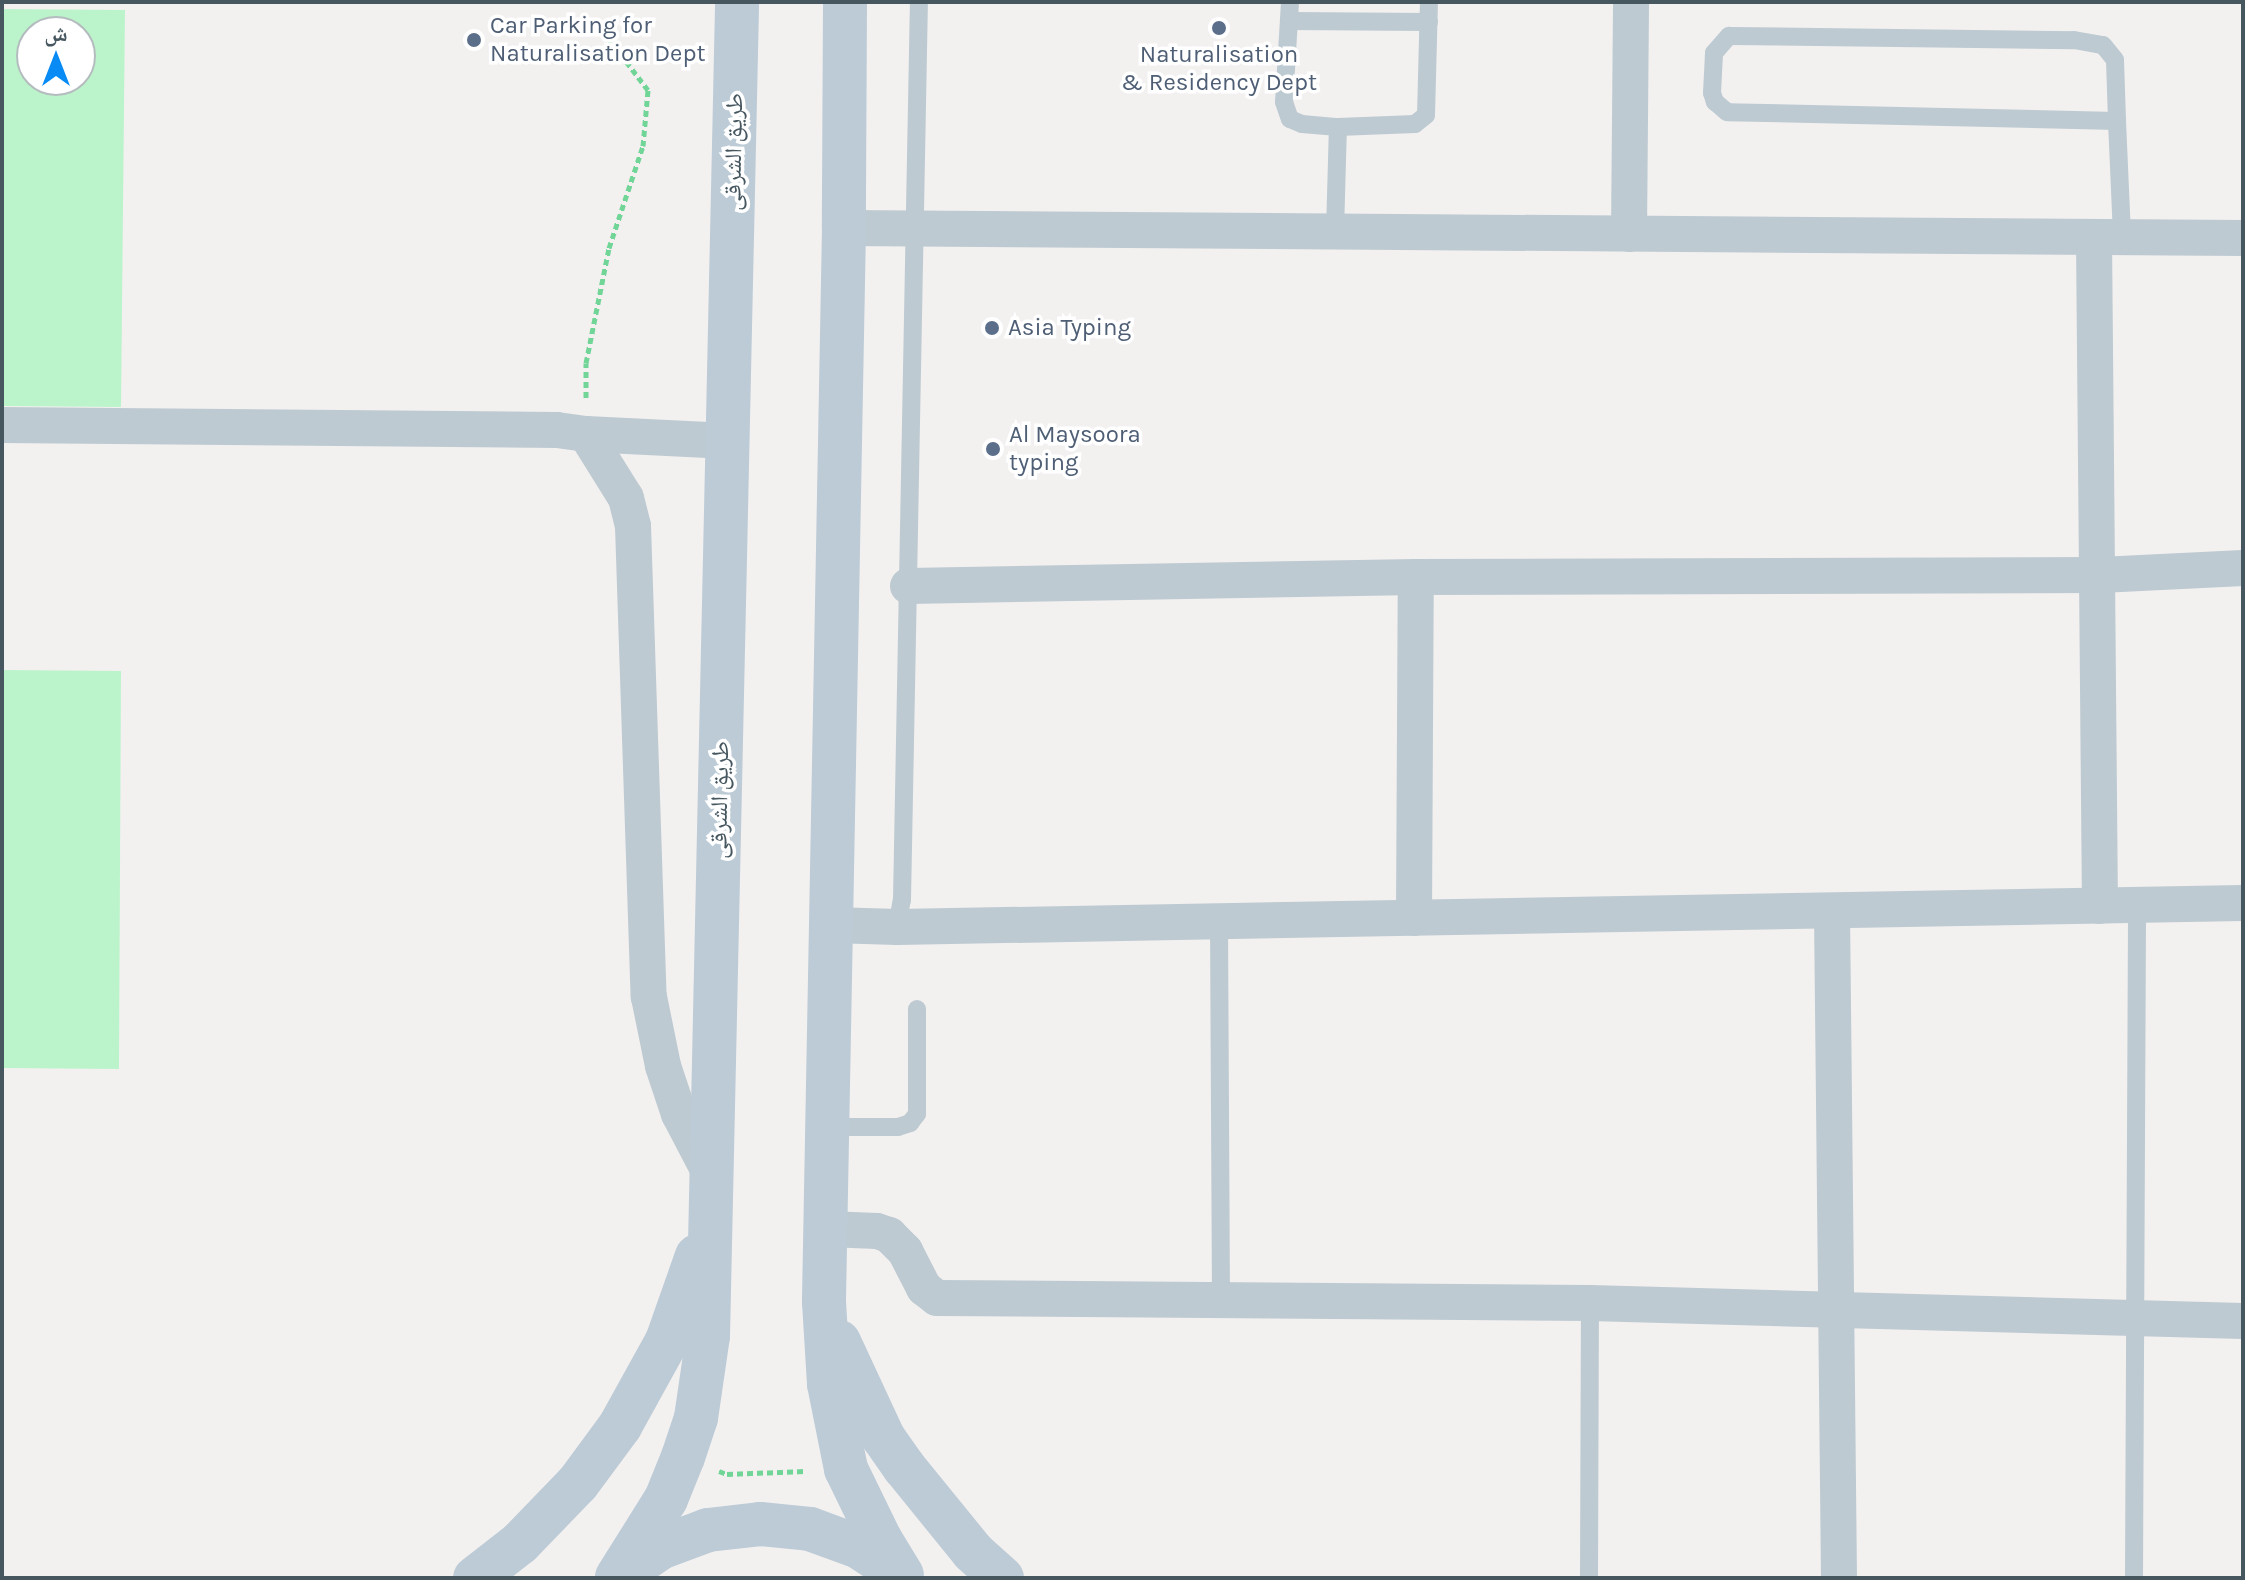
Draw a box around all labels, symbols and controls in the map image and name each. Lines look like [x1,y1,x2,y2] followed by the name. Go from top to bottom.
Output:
[490,12,705,68] place label: Car Parking for Naturalisation Dept
[16,16,96,96] north arrow
[1210,19,1228,37] marker: Naturalisation & Residency Dept
[44,21,68,47] text: ش
[465,31,483,49] marker: Car Parking for Naturalisation Dept
[1121,41,1317,97] place label: Naturalisation & Residency Dept
[719,93,749,211] street label: طريق الشرقى
[1008,314,1131,342] place label: Asia Typing
[983,319,1001,337] marker: Asia Typing
[1009,421,1141,477] place label: Al Maysoora typing
[984,440,1002,458] marker: Al Maysoora typing
[705,741,735,859] street label: طريق الشرقى

